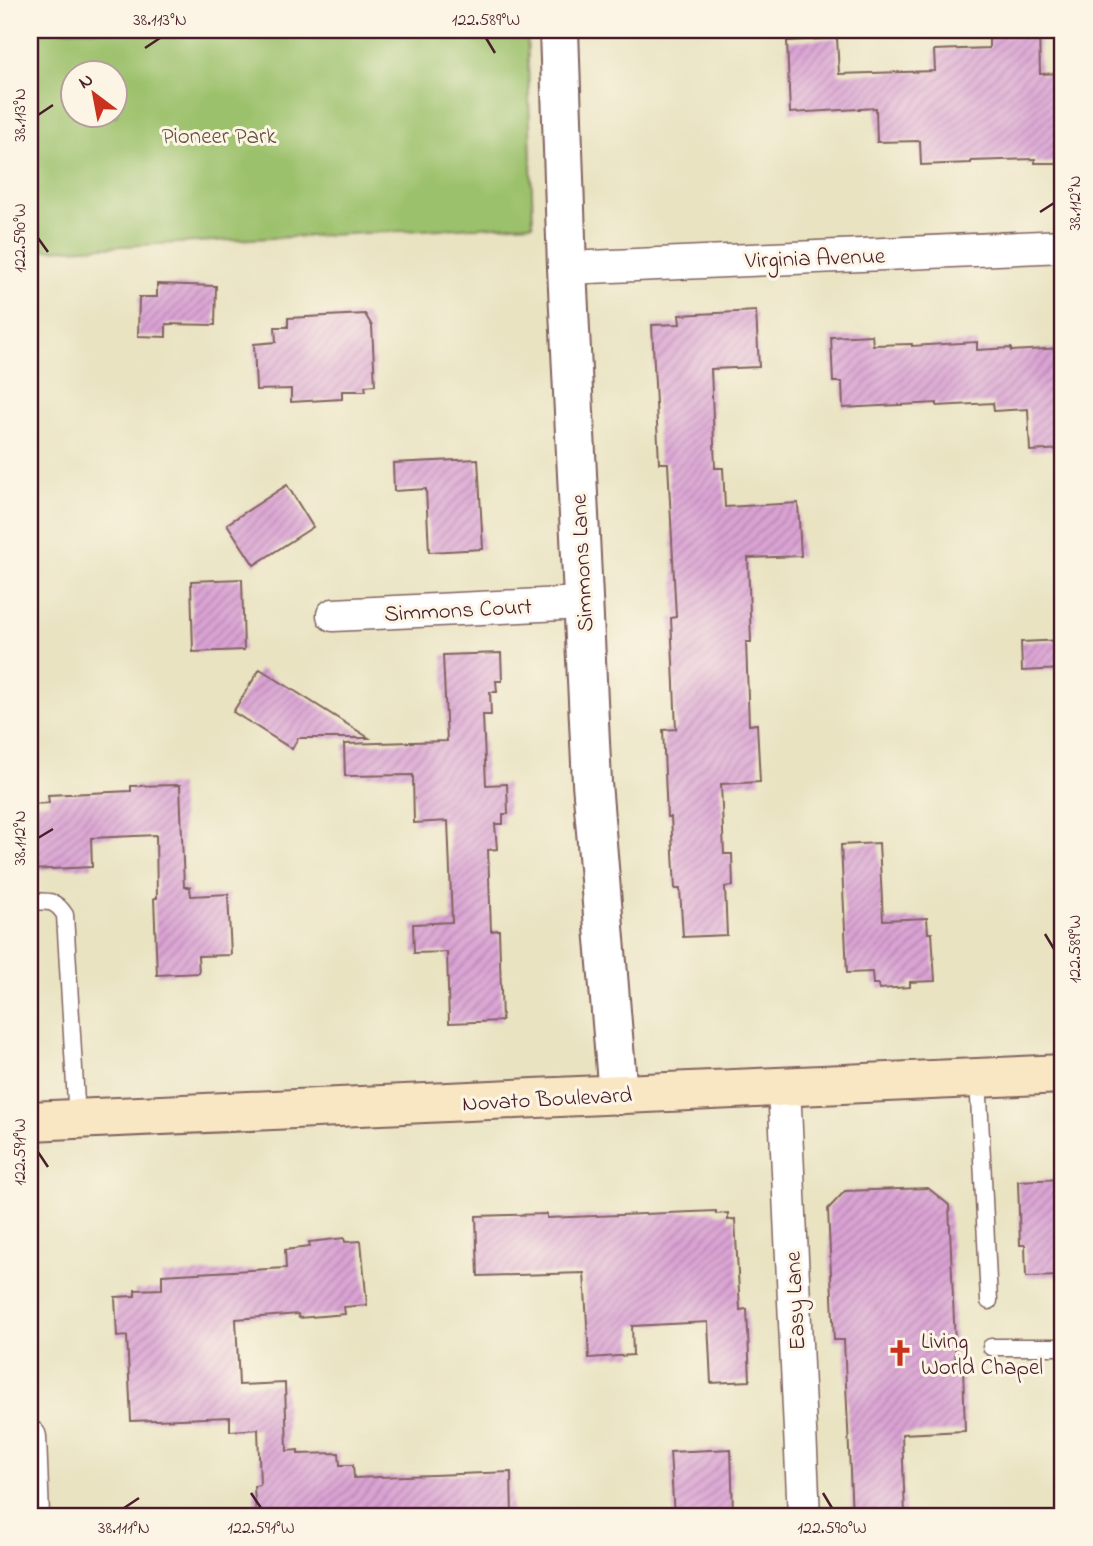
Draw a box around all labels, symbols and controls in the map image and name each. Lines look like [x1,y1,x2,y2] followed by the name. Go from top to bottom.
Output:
[133,8,187,34] text: 38.113°N
[452,8,520,34] text: 122.589°W
[60,60,130,130] north arrow
[74,67,99,97] text: N
[8,88,34,142] text: 38.113°N
[162,121,277,154] park label: Pioneer Park
[1063,175,1089,231] text: 38.112°N
[8,203,34,273] text: 122.590°W
[743,241,886,279] street label: Virginia Avenue
[563,492,604,633] street label: Simmons Lane
[383,591,533,632] street label: Simmons Court
[8,810,34,866] text: 38.112°N
[1063,915,1089,983] text: 122.589°W
[461,1080,633,1121] street label: Novato Boulevard
[8,1118,34,1186] text: 122.591°W
[777,1250,818,1351] street label: Easy Lane
[921,1326,1043,1385] place label: Living World Chapel
[885,1338,915,1368] church icon: Living World Chapel
[98,1516,150,1542] text: 38.111°N
[227,1516,295,1542] text: 122.591°W
[797,1516,867,1542] text: 122.590°W

